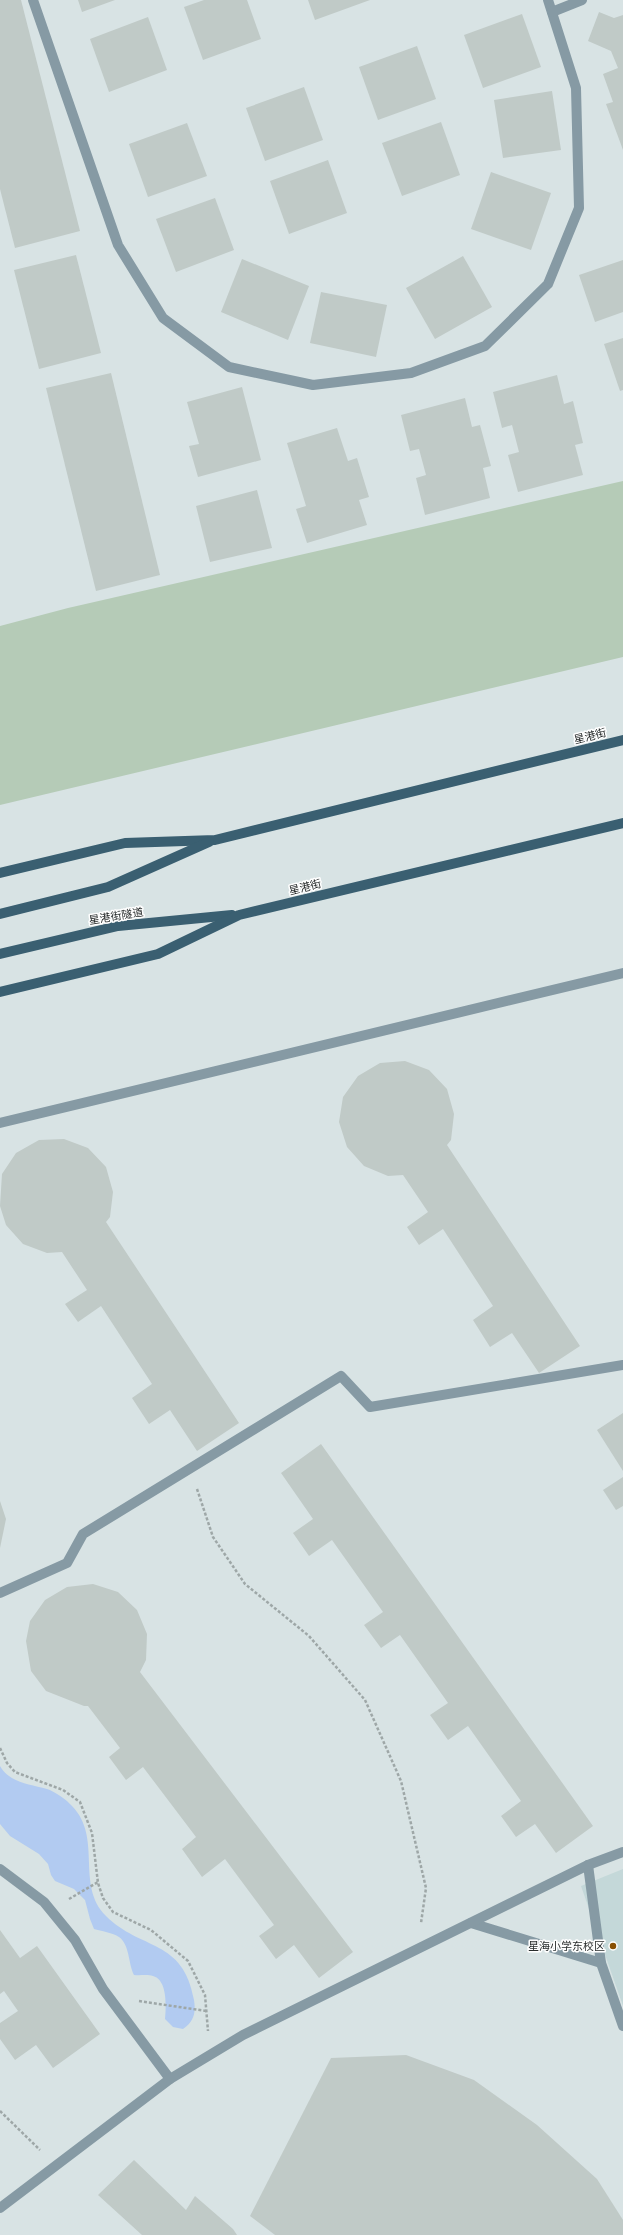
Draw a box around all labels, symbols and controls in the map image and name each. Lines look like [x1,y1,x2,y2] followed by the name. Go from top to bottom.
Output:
[572,725,608,747] street label: 星港街
[287,876,323,898] street label: 星港街
[88,905,144,927] street label: 星港街隧道
[528,1939,605,1953] place label: 星海小学东校区
[608,1941,618,1951] marker: 星海小学东校区

